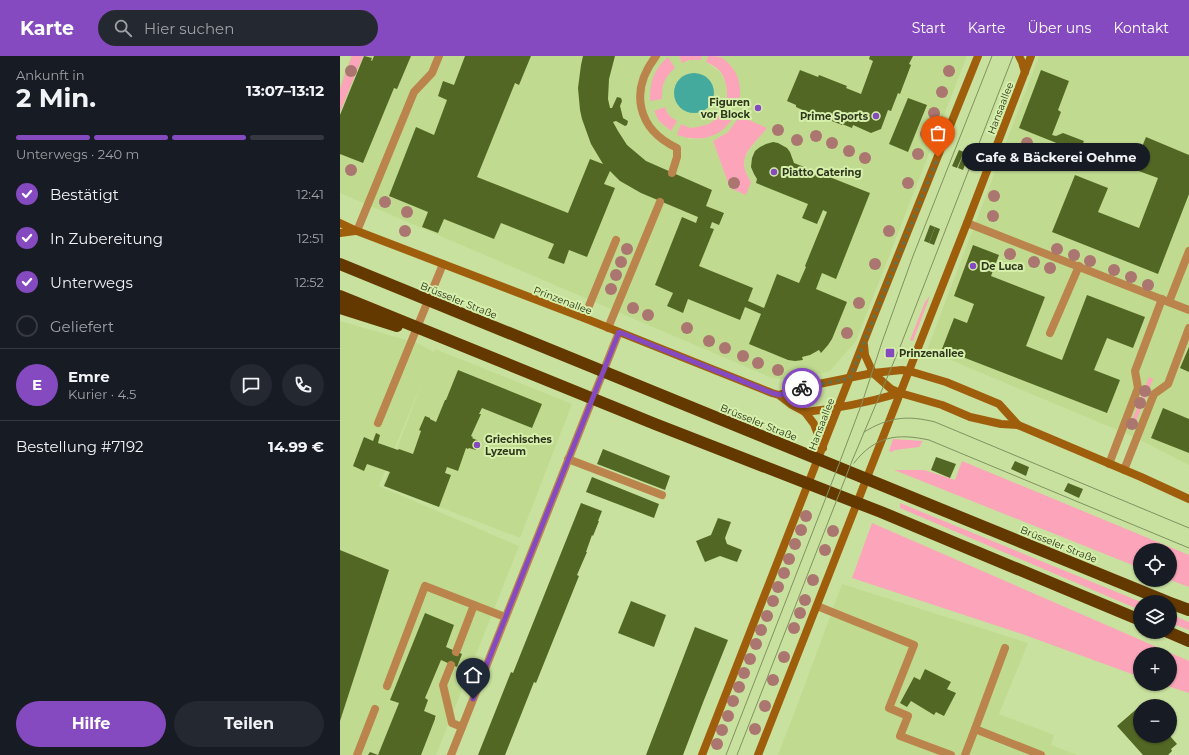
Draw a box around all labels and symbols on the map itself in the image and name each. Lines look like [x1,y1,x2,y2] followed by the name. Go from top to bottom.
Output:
[985,80,1016,136] street label: Hansaallee
[700,96,750,121] place label: Figuren vor Block
[753,103,763,113] marker: Figuren vor Block
[800,110,869,123] place label: Prime Sports
[871,111,881,121] marker: Prime Sports
[921,116,955,157] pin
[962,143,1150,171] callout: Cafe & Bäckerei Oehme
[782,166,861,179] place label: Piatto Catering
[769,167,779,177] marker: Piatto Catering
[981,260,1023,273] place label: De Luca
[968,261,978,271] marker: De Luca
[418,279,499,322] street label: Brüsseler Straße
[532,283,594,318] street label: Prinzenallee
[884,347,896,359] marker: Prinzenallee
[899,347,964,360] place label: Prinzenallee
[782,368,822,408] courier
[806,396,837,452] street label: Hansaallee
[718,401,799,444] street label: Brüsseler Straße
[485,433,553,458] place label: Griechisches Lyzeum
[472,440,482,450] marker: Griechisches Lyzeum
[1018,523,1099,566] street label: Brüsseler Straße
[456,658,490,699] pin

